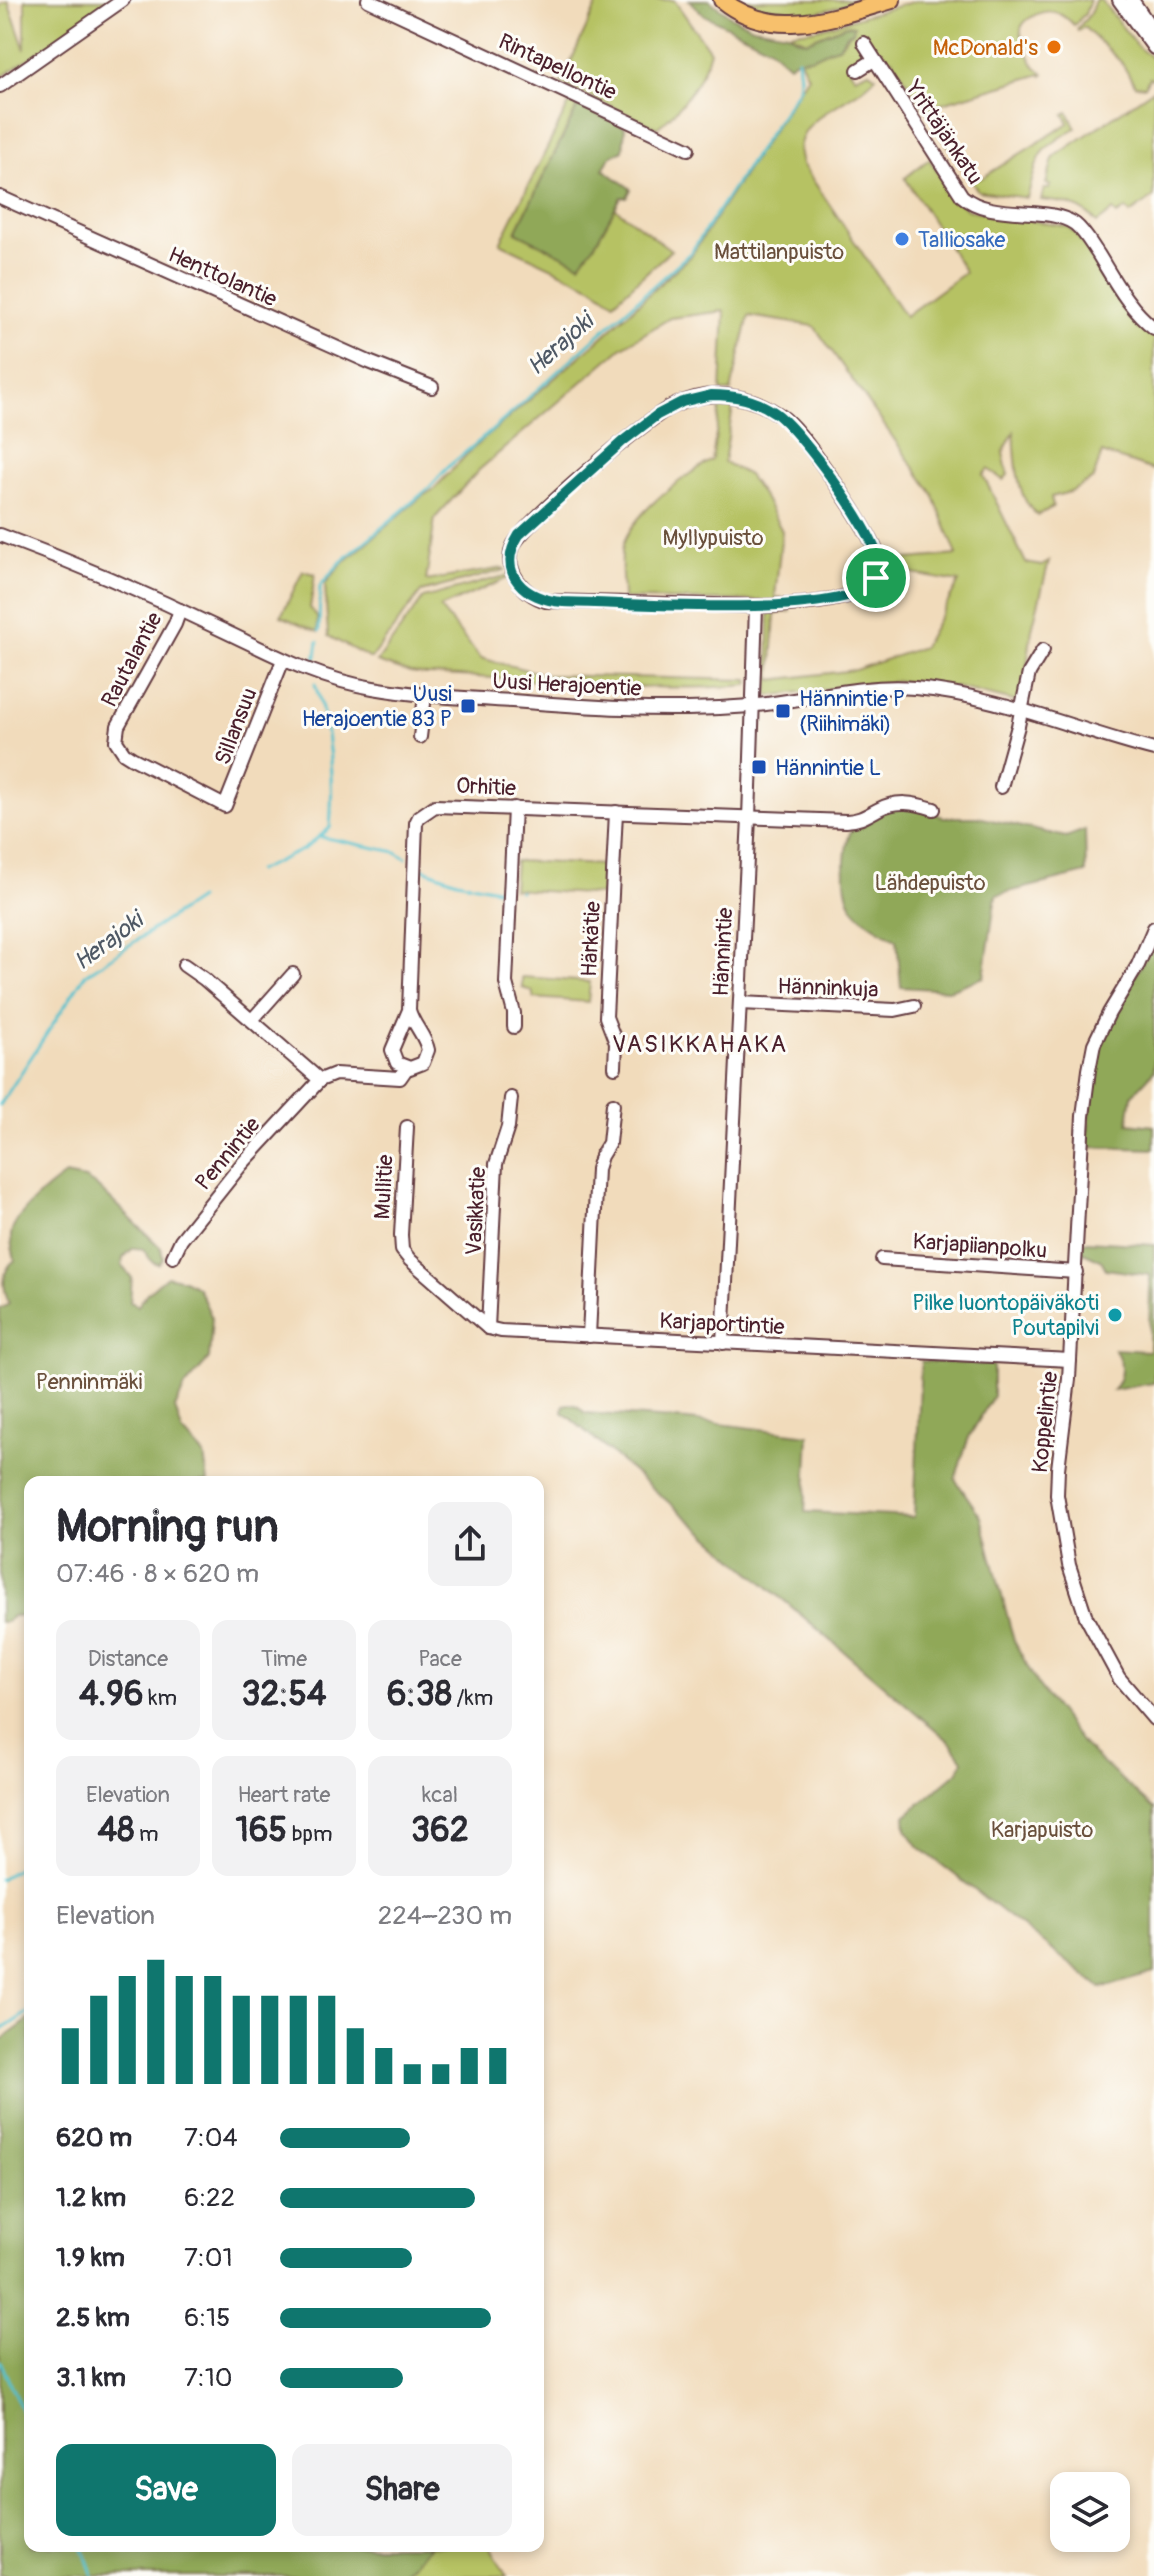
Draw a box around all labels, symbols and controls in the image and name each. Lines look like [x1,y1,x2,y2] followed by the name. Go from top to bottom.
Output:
[494,27,621,106] street label: Rintapellontie
[933,34,1038,62] place label: McDonald's
[1045,38,1063,56] marker: McDonald's
[899,74,989,190] street label: Yrittäjänkatu
[918,226,1006,254] place label: Talliosake
[893,230,911,248] marker: Talliosake
[714,238,844,266] park label: Mattilanpuisto
[164,241,281,313] street label: Henttolantie
[521,305,602,381] water label: Herajoki
[663,524,764,552] park label: Myllypuisto
[842,544,910,612] pin
[854,556,898,600] icon: arrive
[95,607,169,712] street label: Rautalantie
[492,667,642,703] street label: Uusi Herajoentie
[302,680,452,733] place label: Uusi Herajoentie 83 P
[208,684,263,769] street label: Sillansuu
[799,685,905,738] place label: Hännintie P (Riihimäki)
[459,697,477,715] marker: Uusi Herajoentie 83 P
[774,702,792,720] marker: Hännintie P (Riihimäki)
[775,754,881,782] place label: Hännintie L
[750,758,768,776] marker: Hännintie L
[455,771,517,803] street label: Orhitie
[875,869,986,897] park label: Lähdepuisto
[575,900,607,977] street label: Härkätie
[68,904,151,977] water label: Herajoki
[707,907,739,997] street label: Hännintie
[777,972,879,1004] street label: Hänninkuja
[612,1030,788,1059] district label: VASIKKAHAKA
[189,1111,267,1196] street label: Pennintie
[368,1154,400,1220] street label: Mullitie
[460,1166,492,1256] street label: Vasikkatie
[912,1227,1048,1265] street label: Karjapiianpolku
[912,1289,1099,1342] place label: Pilke luontopäiväkoti Poutapilvi
[1106,1306,1124,1324] marker: Pilke luontopäiväkoti Poutapilvi
[659,1307,785,1341] street label: Karjaportintie
[36,1368,142,1396] park label: Penninmäki
[1026,1370,1064,1474] street label: Koppelintie
[56,1500,279,1555] text: Morning run
[428,1502,512,1586] button: share
[56,1558,259,1590] text: 07:46 · 8 × 620 m
[88,1645,168,1673] text: Distance
[261,1645,307,1673] text: Time
[418,1645,462,1673] text: Pace
[79,1673,143,1716] text: 4.96
[241,1673,327,1716] text: 32:54
[387,1673,452,1716] text: 6:38
[143,1684,177,1712] text: km
[452,1684,493,1712] text: /km
[86,1781,170,1809] text: Elevation
[238,1781,330,1809] text: Heart rate
[422,1781,458,1809] text: kcal
[97,1809,134,1852] text: 48
[235,1809,287,1852] text: 165
[411,1809,469,1852] text: 362
[991,1816,1093,1844] park label: Karjapuisto
[134,1820,159,1848] text: m
[287,1820,333,1848] text: bpm
[56,1900,155,1932] text: Elevation
[378,1900,512,1932] text: 224–230 m
[56,2122,132,2154] text: 620 m
[184,2122,238,2154] text: 7:04
[56,2182,126,2214] text: 1.2 km
[184,2182,235,2214] text: 6:22
[56,2242,125,2274] text: 1.9 km
[184,2242,233,2274] text: 7:01
[56,2302,130,2334] text: 2.5 km
[184,2302,230,2334] text: 6:15
[56,2362,126,2394] text: 3.1 km
[184,2362,233,2394] text: 7:10
[56,2444,276,2536] button: Save
[292,2444,512,2536] button: Share
[1050,2472,1130,2552] map controls
[1050,2472,1130,2552] button: layers

